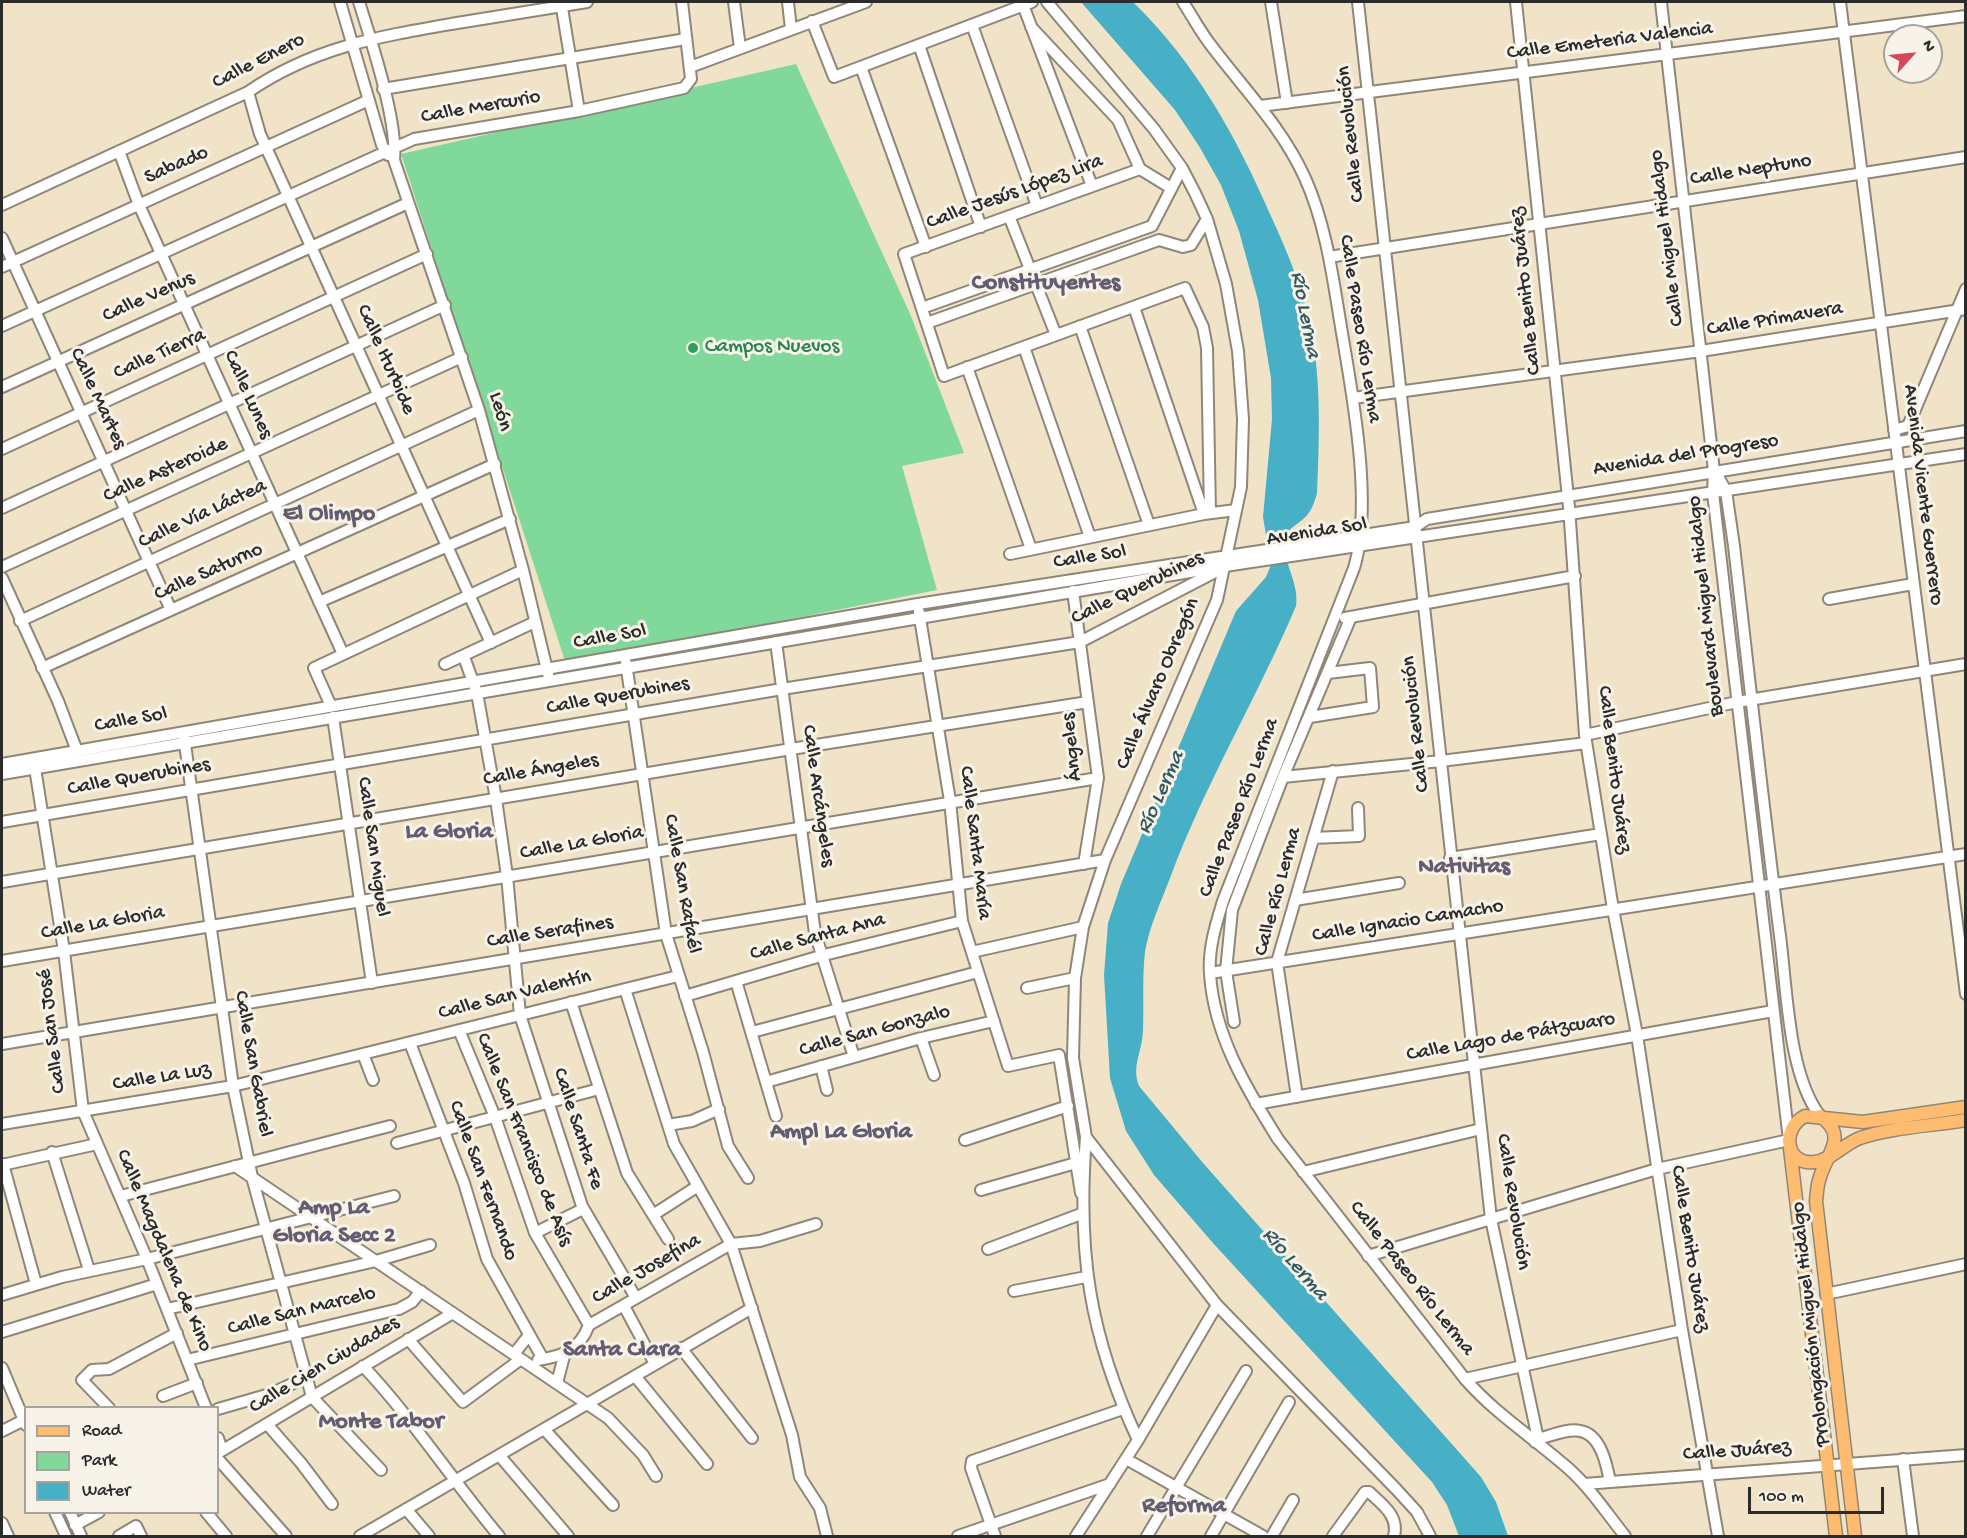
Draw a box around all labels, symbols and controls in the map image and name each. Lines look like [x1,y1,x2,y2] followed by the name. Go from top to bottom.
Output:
[1506,17,1714,67] street label: Calle Emeteria Valencia
[1883,24,1943,84] north arrow
[209,28,309,96] street label: Calle Enero
[1917,38,1939,55] text: N
[1332,64,1372,204] street label: Calle Revolución
[419,85,543,131] street label: Calle Mercurio
[141,141,213,191] street label: Sabado
[1645,148,1691,328] street label: Calle Miguel Hidalgo
[923,149,1107,237] street label: Calle Jesús López Lira
[1689,149,1813,193] street label: Calle Neptuno
[1506,206,1548,376] street label: Calle Benito Juárez
[1332,233,1386,425] street label: Calle Paseo Río Lerma
[99,267,199,329] street label: Calle Venus
[1283,269,1325,361] water label: Río Lerma
[972,270,1120,298] district label: Constituyentes
[1705,297,1845,343] street label: Calle Primavera
[350,301,420,419] street label: Calle Iturbide
[110,324,210,386] street label: Calle Tierra
[705,335,839,361] place label: Campos Nuevos
[686,341,700,355] marker: Campos Nuevos
[63,344,131,454] street label: Calle Martes
[216,347,278,443] street label: Calle Lunes
[1896,383,1948,607] street label: Avenida Vicente Guerrero
[481,389,517,435] street label: León
[1591,429,1781,483] street label: Avenida del Progreso
[100,432,232,510] street label: Calle Asteroide
[135,474,271,556] street label: Calle Vía Láctea
[1683,494,1731,718] street label: Boulevard Miguel Hidalgo
[283,501,375,529] district label: El Olimpo
[1265,513,1369,553] street label: Avenida Sol
[151,538,267,608] street label: Calle Saturno
[1052,540,1128,576] street label: Calle Sol
[1068,546,1208,632] street label: Calle Querubines
[1111,594,1207,774] street label: Calle Álvaro Obregón
[572,619,648,657] street label: Calle Sol
[1397,654,1437,794] street label: Calle Revolución
[545,672,691,722] street label: Calle Querubines
[1590,685,1636,855] street label: Calle Benito Juárez
[93,702,169,740] street label: Calle Sol
[1057,712,1089,782] street label: Ángeles
[1194,715,1286,901] street label: Calle Paseo Río Lerma
[795,724,839,868] street label: Calle Arcángeles
[1132,747,1192,839] water label: Río Lerma
[481,748,601,794] street label: Calle Ángeles
[66,753,212,803] street label: Calle Querubines
[952,765,996,921] street label: Calle Santa María
[350,776,394,918] street label: Calle San Miguel
[656,813,706,955] street label: Calle San Rafaél
[405,819,493,847] district label: La Gloria
[518,821,646,867] street label: Calle La Gloria
[1250,825,1308,959] street label: Calle Río Lerma
[1418,854,1510,882] district label: Nativitas
[1311,894,1505,950] street label: Calle Ignacio Camacho
[39,901,167,947] street label: Calle La Gloria
[748,908,888,968] street label: Calle Santa Ana
[485,911,615,955] street label: Calle Serafines
[436,965,594,1027] street label: Calle San Valentín
[33,967,73,1095] street label: Calle San José
[227,989,277,1139] street label: Calle San Gabriel
[797,1000,953,1064] street label: Calle San Gonzalo
[1405,1007,1617,1069] street label: Calle Lago de Pátzcuaro
[469,1030,577,1250] street label: Calle San Francisco de Asís
[111,1058,213,1098] street label: Calle La Luz
[546,1065,608,1193] street label: Calle Santa Fe
[441,1098,523,1264] street label: Calle San Fernando
[770,1119,912,1147] district label: Ampl La Gloria
[1489,1132,1535,1272] street label: Calle Revolución
[109,1146,217,1356] street label: Calle Magdalena de Kino
[1663,1164,1715,1334] street label: Calle Benito Juárez
[273,1195,395,1251] district label: Amp La Gloria Secc 2
[1343,1196,1479,1362] street label: Calle Paseo Río Lerma
[1787,1200,1837,1448] street label: Prolongación Miguel Hidalgo
[1255,1223,1333,1307] water label: Río Lerma
[588,1229,706,1311] street label: Calle Josefina
[225,1281,379,1343] street label: Calle San Marcelo
[245,1311,405,1421] street label: Calle Cien Ciudades
[563,1337,681,1365] district label: Santa Clara
[24,1406,219,1514] legend
[319,1409,443,1437] district label: Monte Tabor
[82,1421,121,1442] text: Road
[1682,1436,1792,1468] street label: Calle Juárez
[82,1451,116,1472] text: Park
[1751,1475,1888,1513] scale bar
[82,1481,130,1502] text: Water
[1759,1487,1804,1508] text: 100 m
[1142,1493,1226,1521] district label: Reforma

